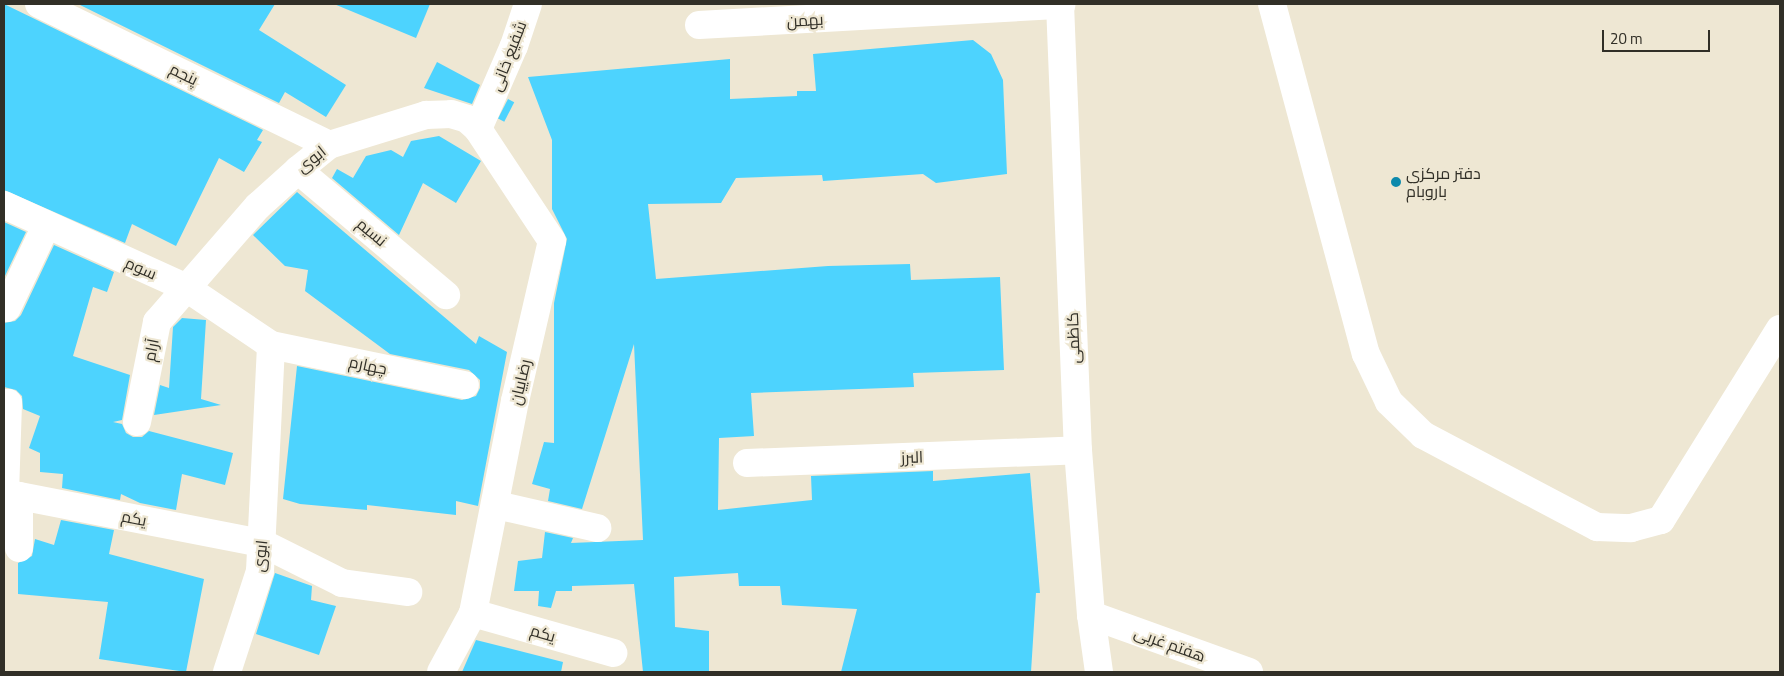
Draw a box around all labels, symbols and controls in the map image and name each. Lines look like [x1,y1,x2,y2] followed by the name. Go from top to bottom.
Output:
[786,9,824,31] street label: بهمن
[486,18,530,94] street label: شفیع خانی
[1604,20,1712,52] scale bar
[1610,24,1643,53] text: 20 m
[167,59,201,89] street label: پنجم
[292,142,330,176] street label: ابوی
[1406,163,1481,201] place label: دفتر مرکزی باروبام
[1390,176,1402,188] marker: دفتر مرکزی باروبام
[353,214,391,250] street label: نسیم
[122,253,160,283] street label: سوم
[1063,312,1083,364] street label: کاظمی
[139,337,163,363] street label: آرام
[347,352,389,378] street label: چهارم
[505,357,535,407] street label: رضاییان
[900,447,924,467] street label: البرز
[120,506,148,530] street label: یکم
[249,539,271,573] street label: ابوی
[528,620,558,646] street label: یکم
[1132,622,1208,666] street label: هفتم غربی

